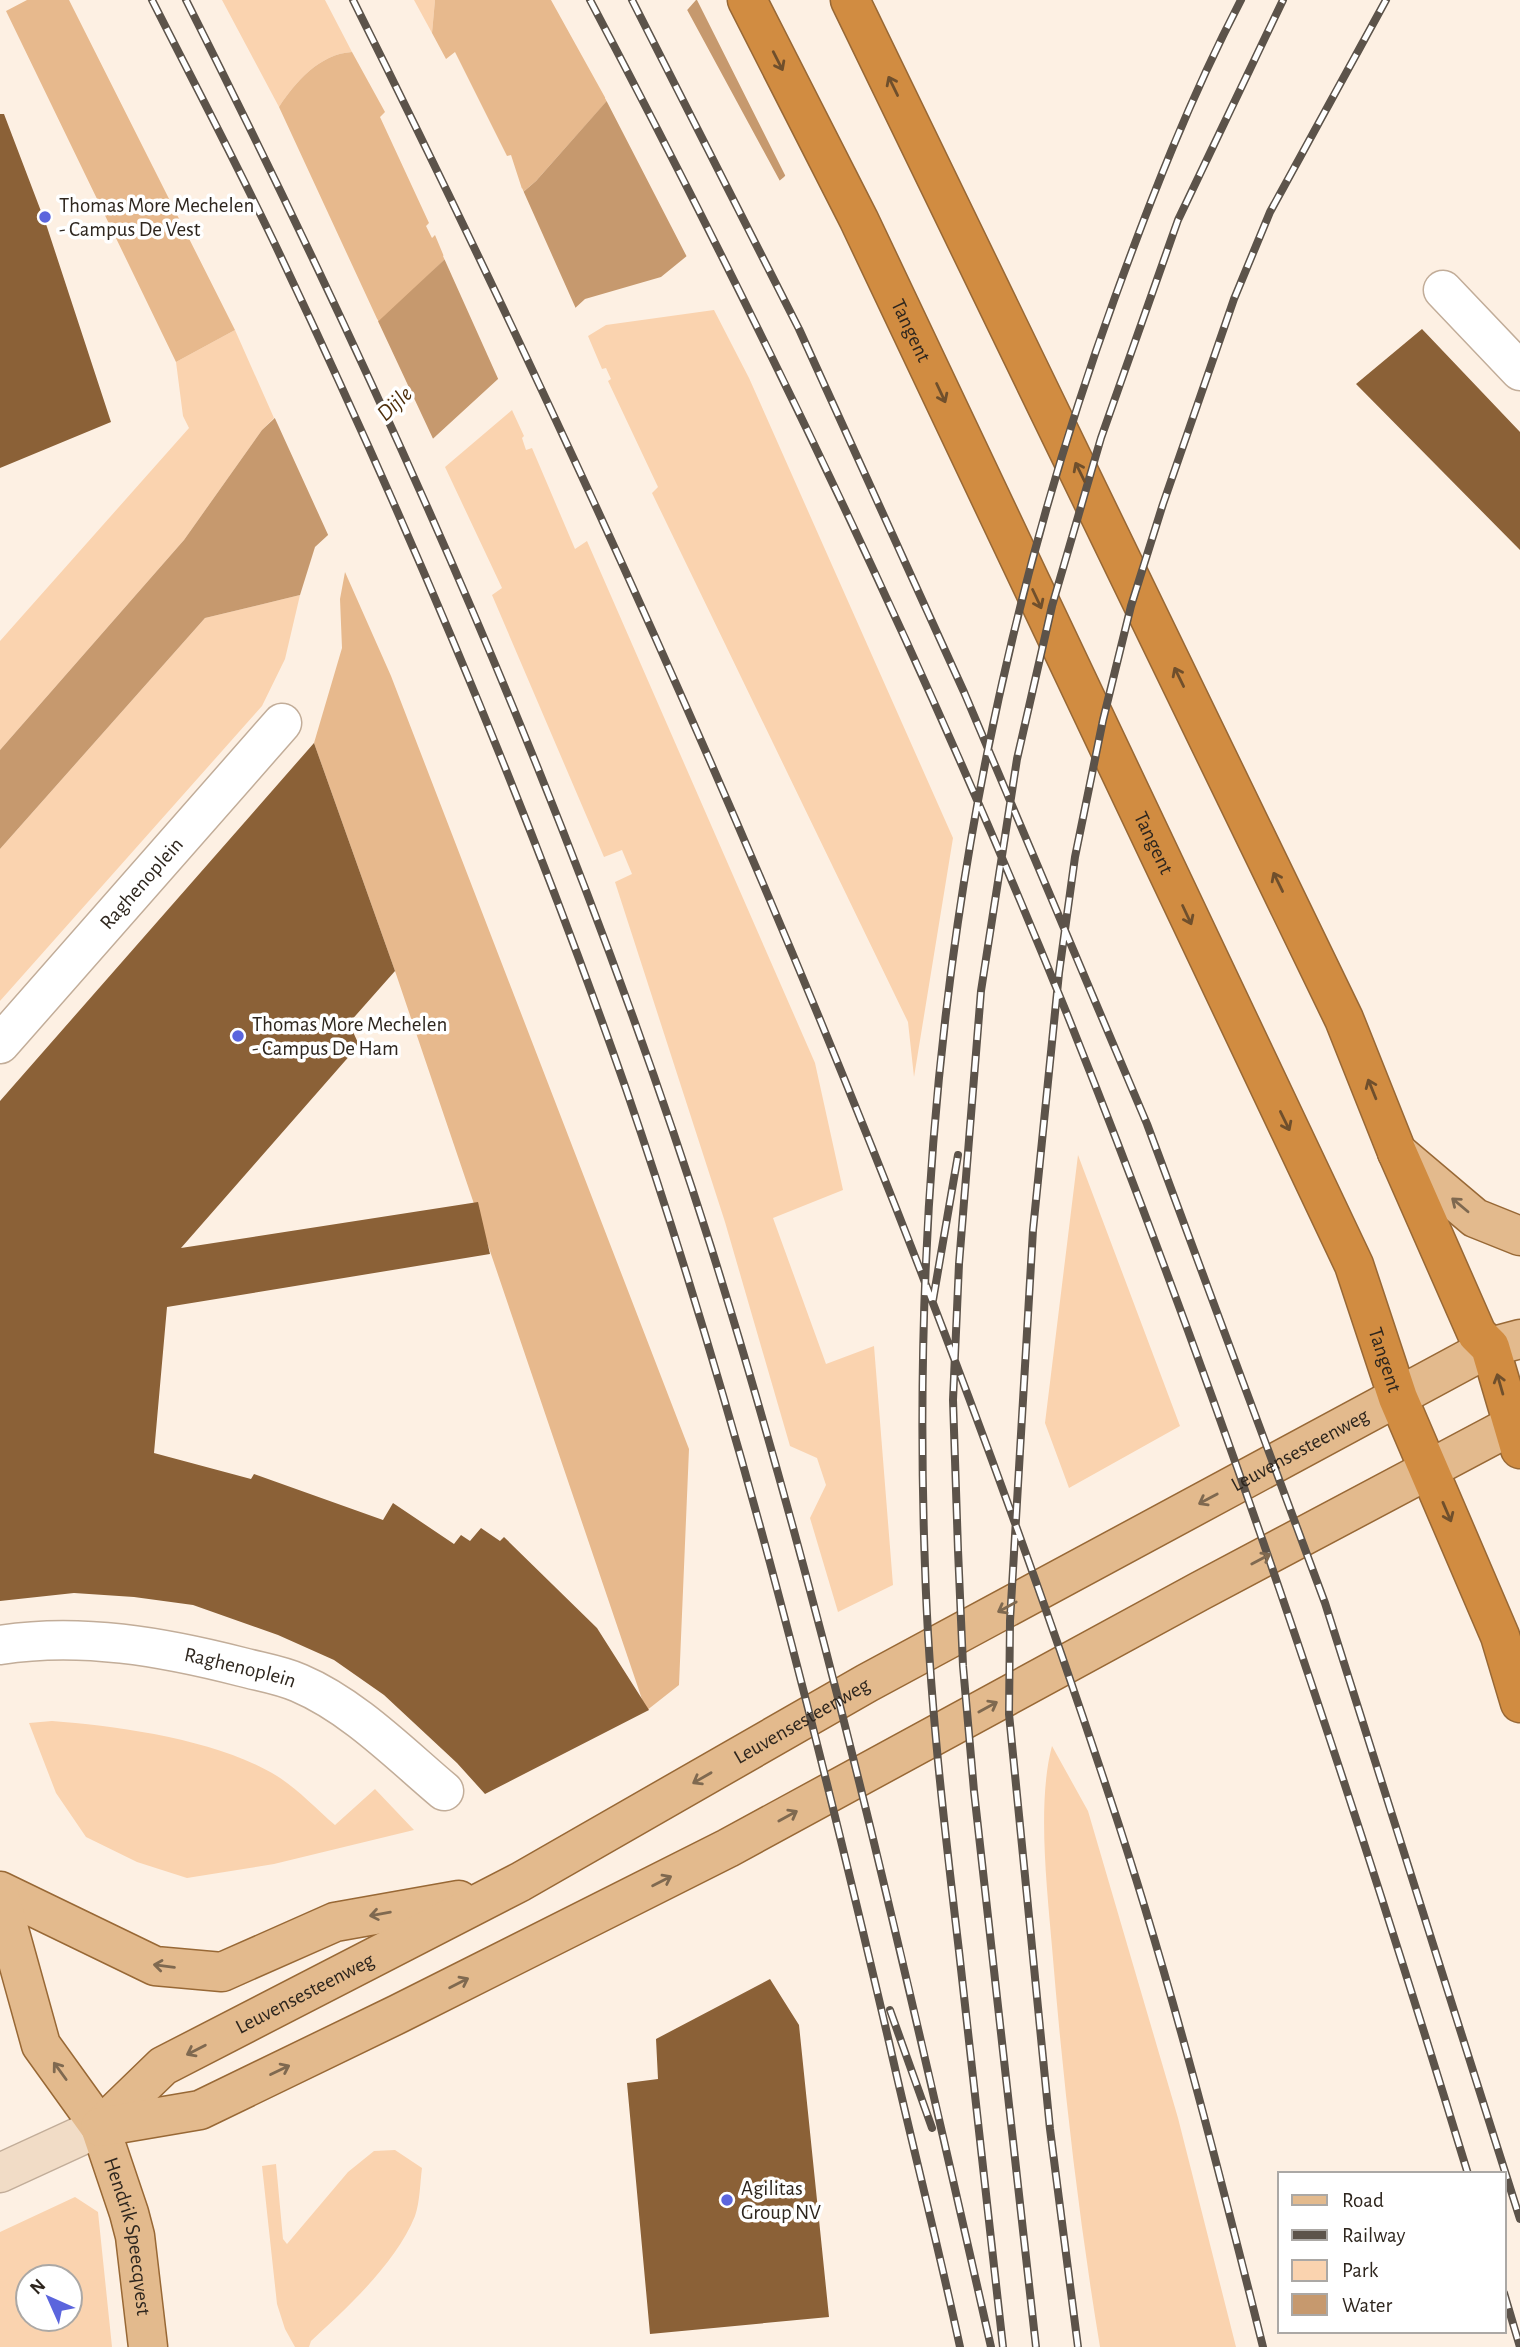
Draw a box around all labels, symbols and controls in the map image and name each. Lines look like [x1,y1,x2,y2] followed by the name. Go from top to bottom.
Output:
[772,50,786,71] one-way arrow
[885,76,899,97] one-way arrow
[59,195,254,240] place label: Thomas More Mechelen - Campus De Vest
[37,209,53,225] marker: Thomas More Mechelen - Campus De Vest
[887,296,935,366] street label: Tangent
[373,382,417,426] water label: Dijle
[934,382,948,403] one-way arrow
[1073,462,1086,483] one-way arrow
[1031,588,1045,609] one-way arrow
[1172,667,1185,688] one-way arrow
[1130,808,1177,878] street label: Tangent
[96,834,187,933] street label: Raghenoplein
[1271,872,1284,893] one-way arrow
[1180,904,1194,925] one-way arrow
[252,1014,447,1059] place label: Thomas More Mechelen - Campus De Ham
[230,1028,246,1044] marker: Thomas More Mechelen - Campus De Ham
[1364,1079,1377,1100] one-way arrow
[1278,1110,1292,1131] one-way arrow
[1451,1197,1469,1213] one-way arrow
[1364,1325,1405,1395] street label: Tangent
[1493,1373,1506,1395] one-way arrow
[1228,1404,1373,1496] street label: Leuvensesteenweg
[1198,1492,1218,1506] one-way arrow
[1441,1501,1454,1523] one-way arrow
[1250,1552,1271,1565] one-way arrow
[998,1600,1018,1614] one-way arrow
[182,1644,299,1692] street label: Raghenoplein
[730,1673,874,1768] street label: Leuvensesteenweg
[977,1700,997,1714] one-way arrow
[692,1771,712,1785] one-way arrow
[777,1809,798,1822] one-way arrow
[651,1874,672,1888] one-way arrow
[369,1908,392,1921] one-way arrow
[232,1949,378,2038] street label: Leuvensesteenweg
[153,1960,176,1973] one-way arrow
[448,1976,469,1990] one-way arrow
[186,2044,207,2058] one-way arrow
[53,2062,67,2081] one-way arrow
[269,2063,290,2076] one-way arrow
[100,2155,154,2317] street label: Hendrik Speecqvest
[1278,2172,1506,2333] legend
[741,2178,821,2223] place label: Agilitas Group NV
[1342,2190,1384,2211] text: Road
[719,2192,735,2208] marker: Agilitas Group NV
[1342,2225,1405,2246] text: Railway
[1342,2260,1379,2281] text: Park
[14,2263,84,2333] north arrow
[27,2276,49,2298] text: N
[1342,2295,1392,2316] text: Water

